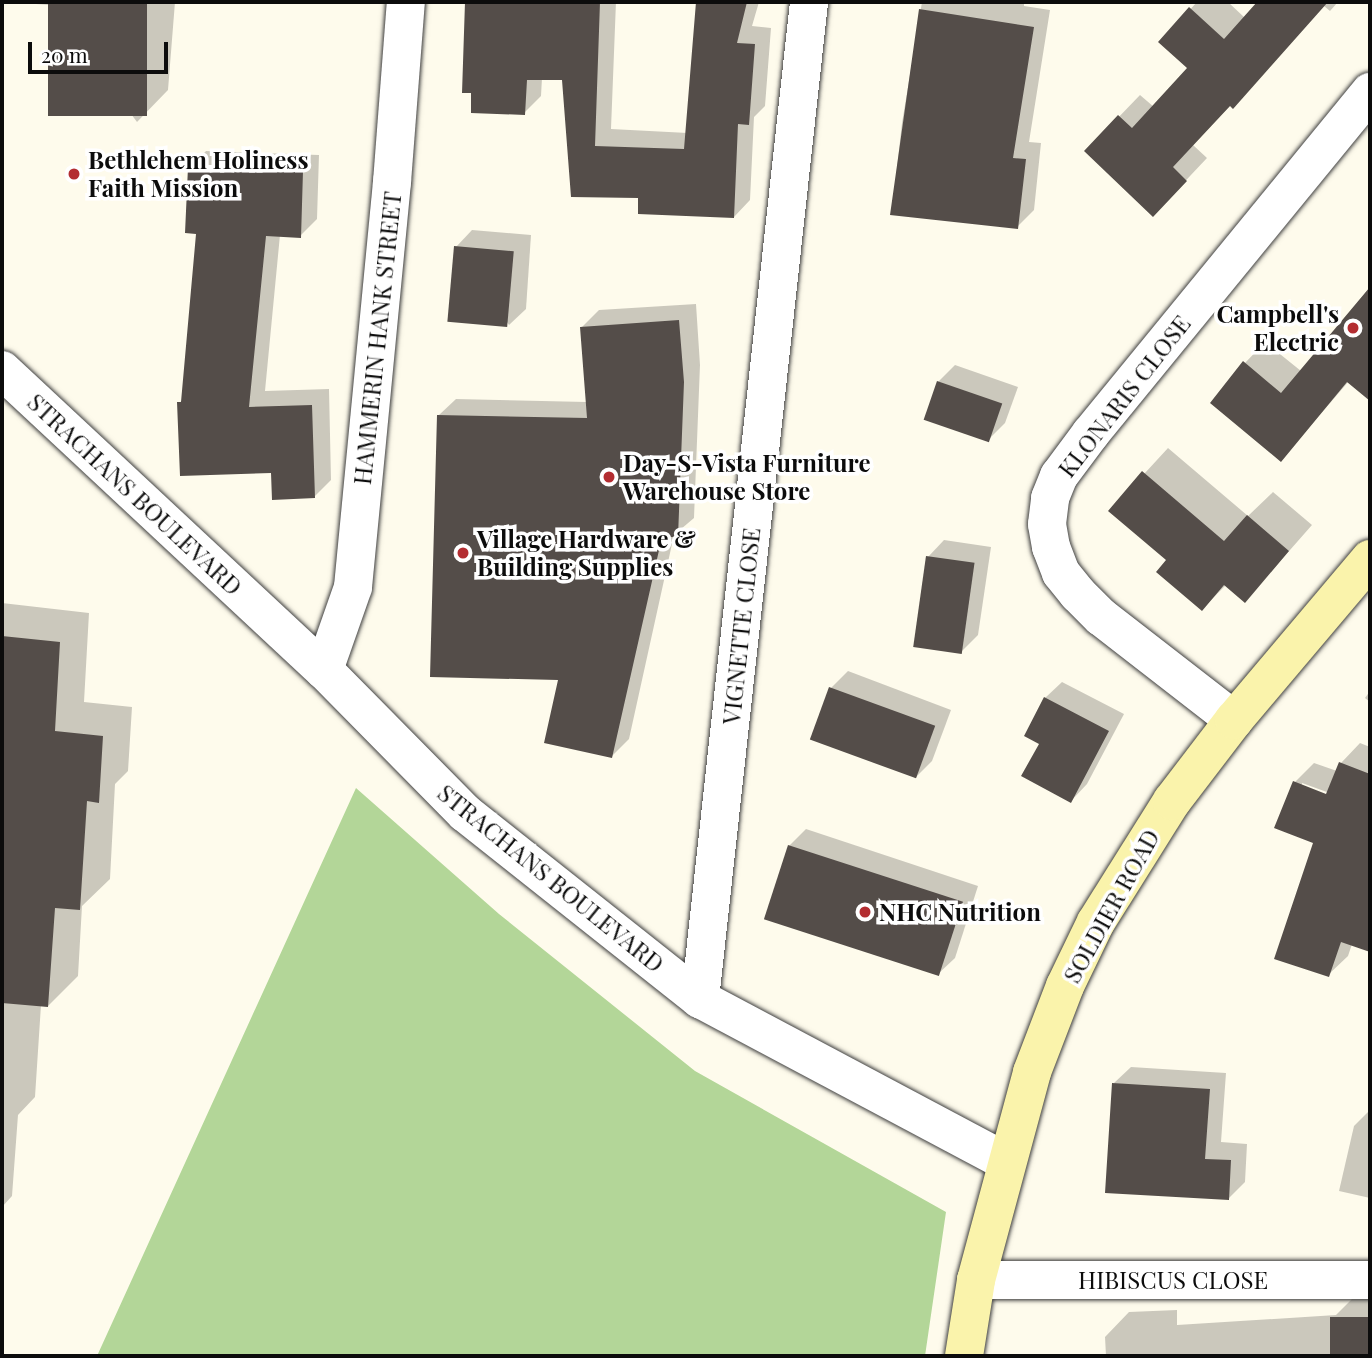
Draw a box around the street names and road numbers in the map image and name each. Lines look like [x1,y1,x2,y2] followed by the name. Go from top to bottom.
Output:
[347,190,407,486] street label: HAMMERIN HANK STREET
[1052,309,1196,483] street label: KLONARIS CLOSE
[22,387,248,601] street label: STRACHANS BOULEVARD
[716,526,766,726] street label: VIGNETTE CLOSE
[432,778,670,978] street label: STRACHANS BOULEVARD
[1057,824,1165,988] street label: SOLDIER ROAD
[1078,1266,1268,1294] street label: HIBISCUS CLOSE

